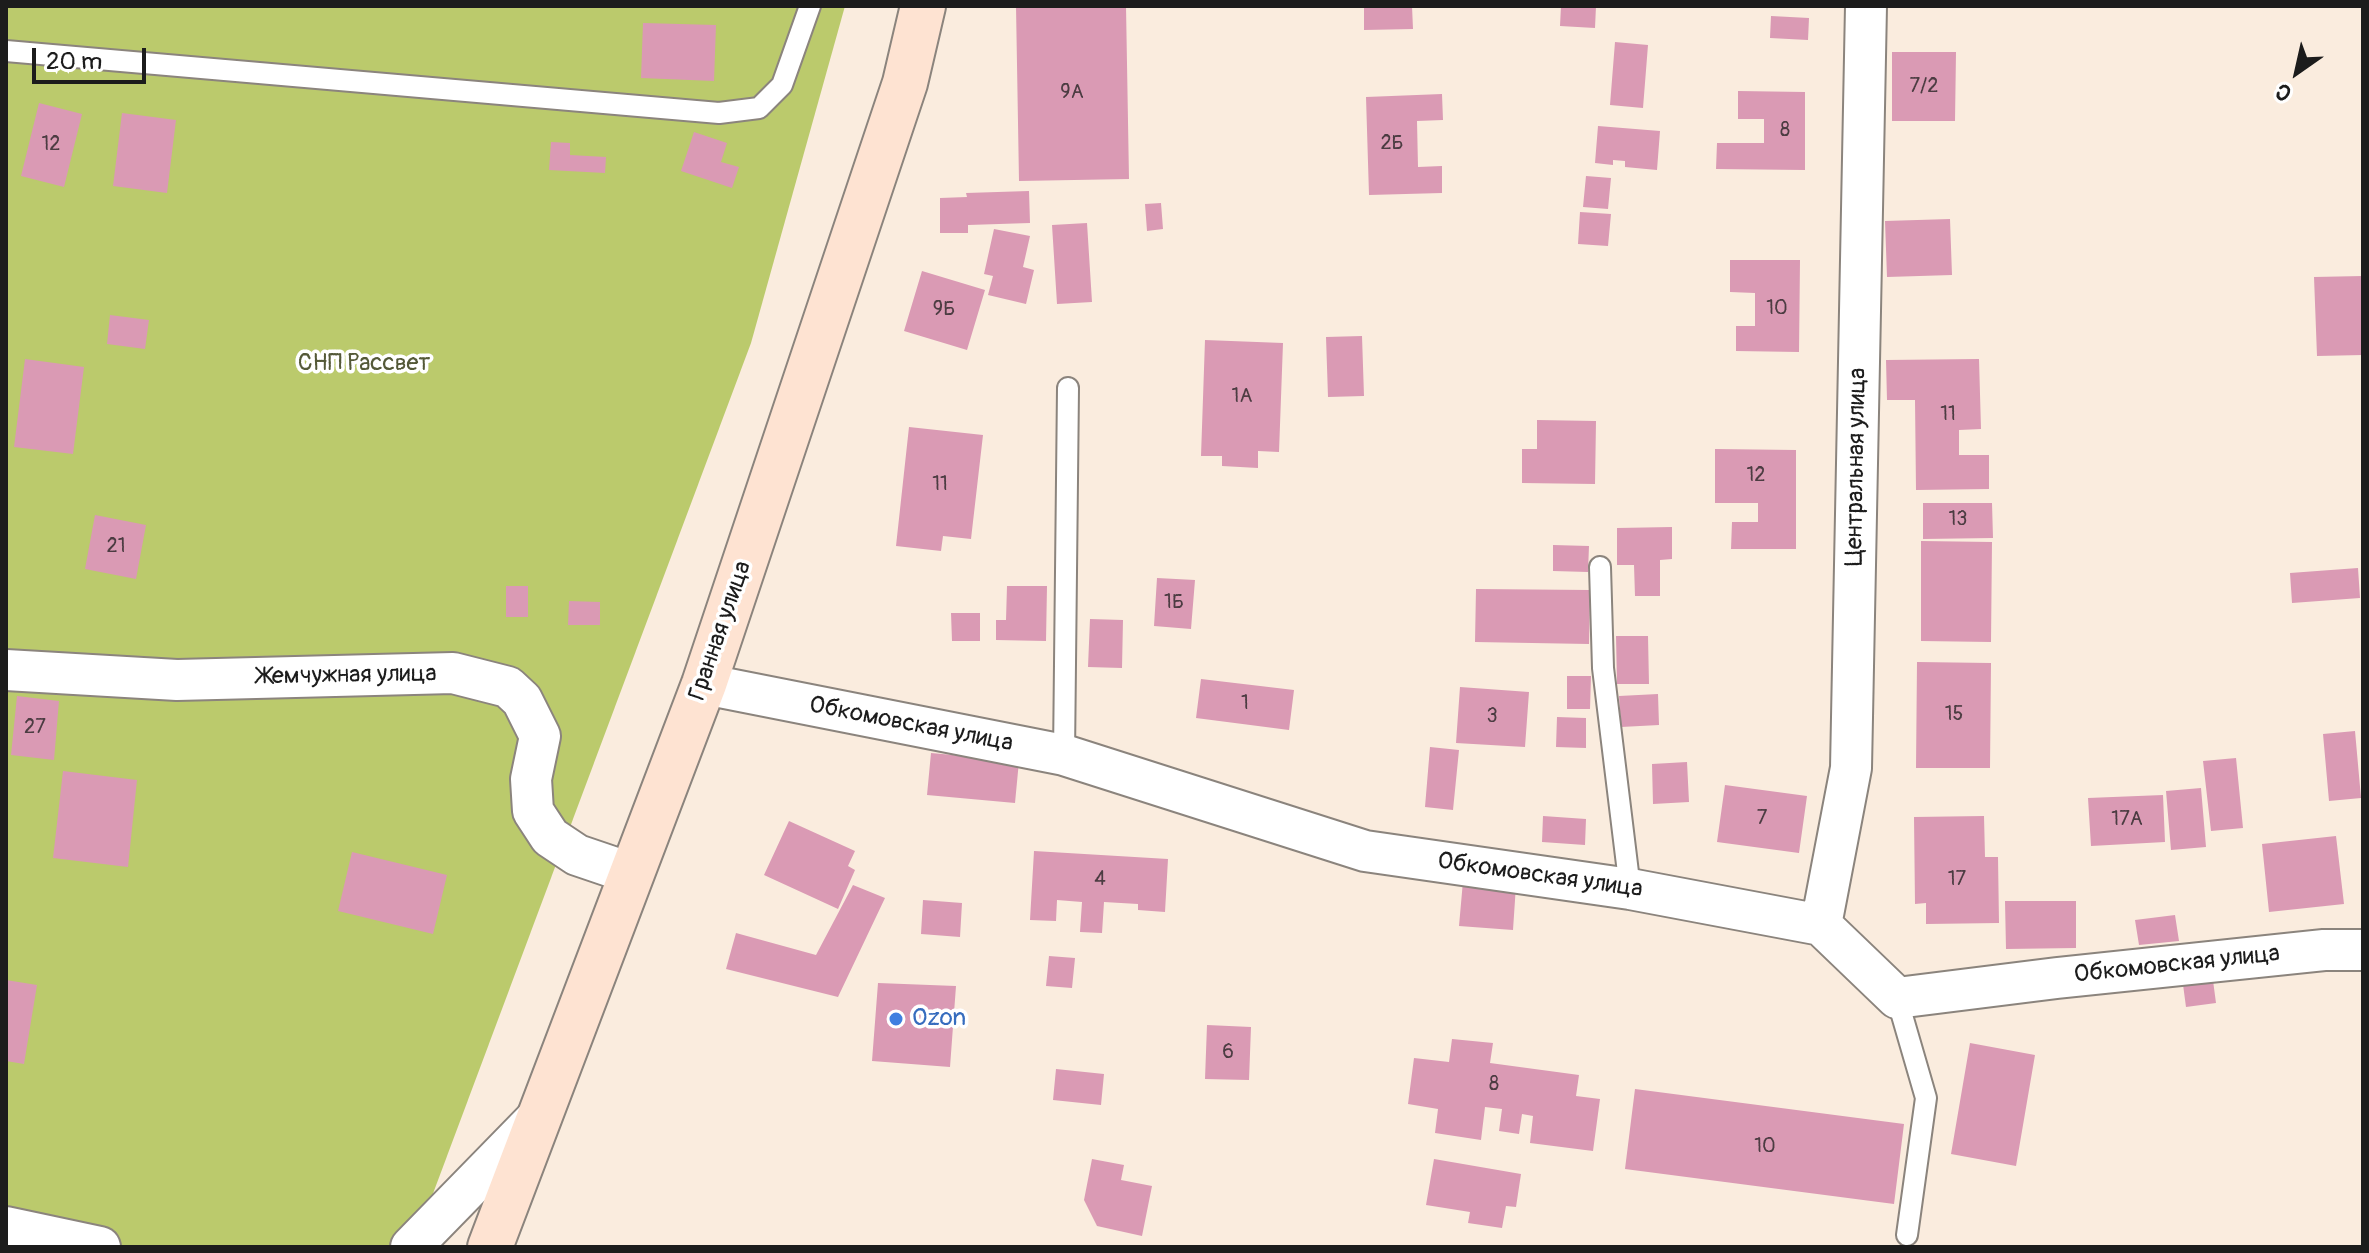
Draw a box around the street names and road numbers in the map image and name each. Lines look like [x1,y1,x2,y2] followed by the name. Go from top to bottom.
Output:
[1841,368,1873,566] street label: Центральная улица
[684,558,758,704] street label: Гранная улица
[257,660,437,692] street label: Жемчужная улица
[807,691,1015,759] street label: Обкомовская улица
[1436,847,1644,905] street label: Обкомовская улица
[2073,940,2281,990] street label: Обкомовская улица

